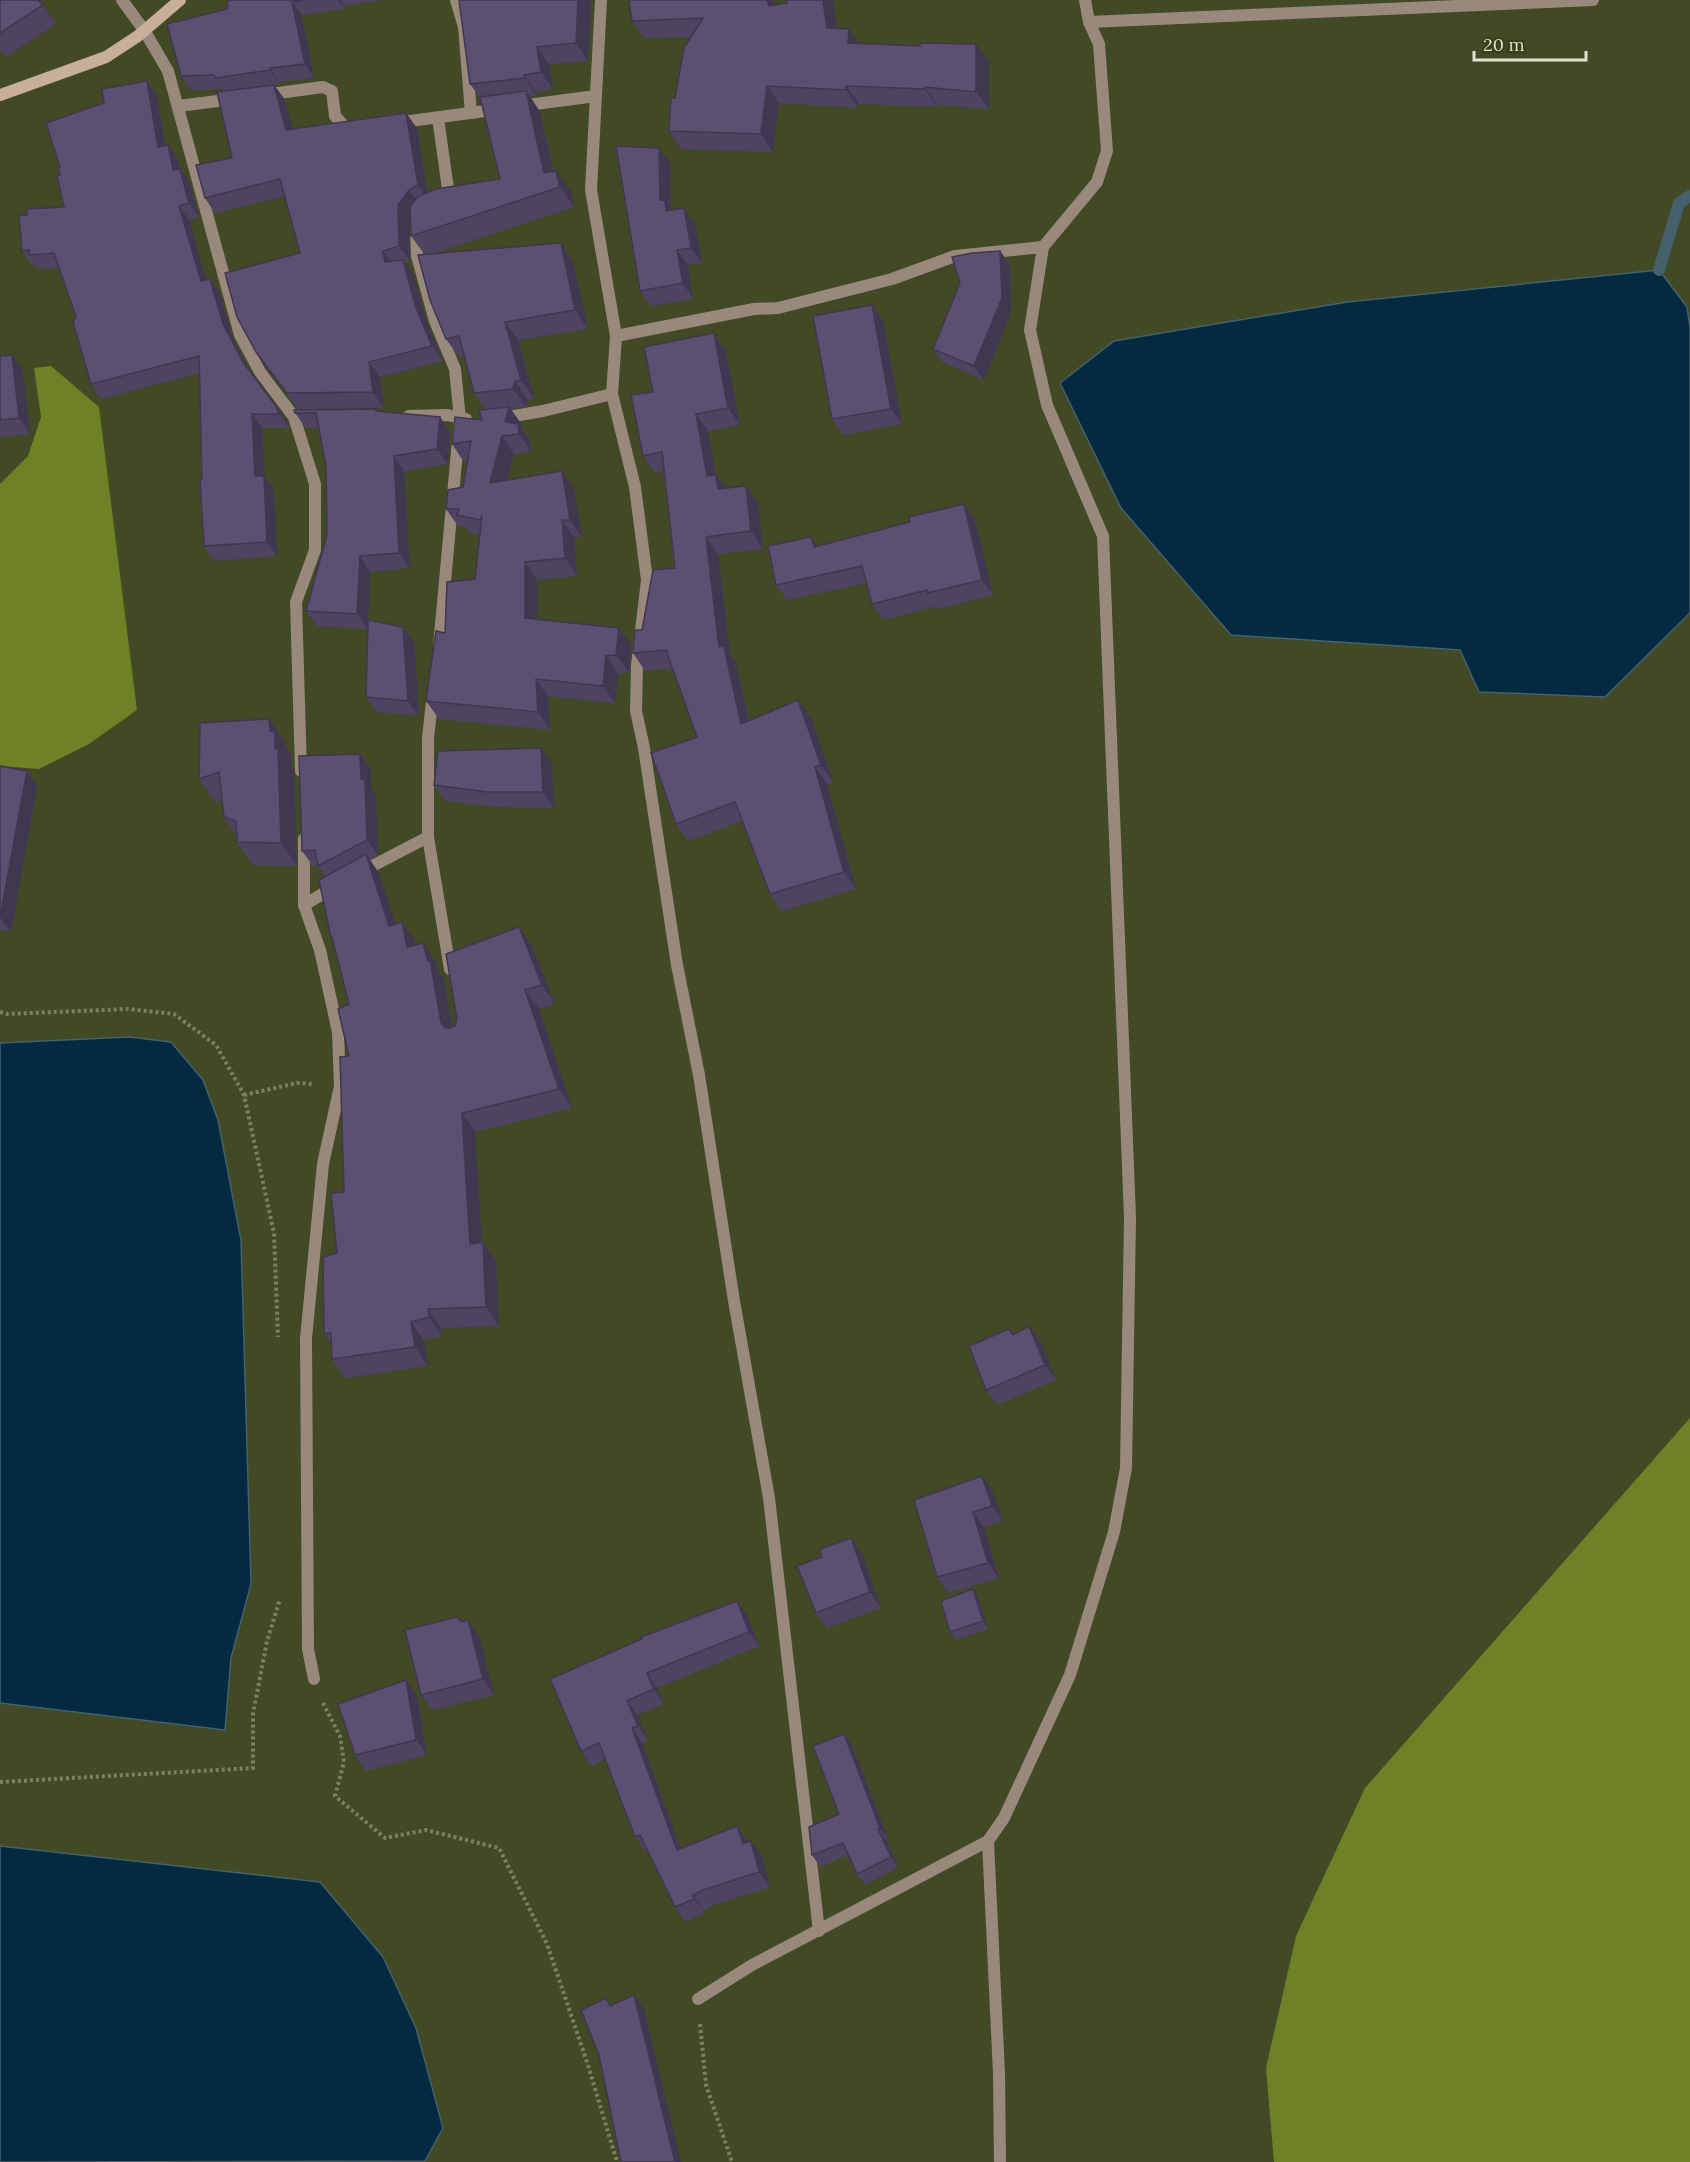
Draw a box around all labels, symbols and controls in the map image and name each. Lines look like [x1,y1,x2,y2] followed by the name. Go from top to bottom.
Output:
[1474,24,1586,62] scale bar
[1483,33,1525,56] text: 20 m

